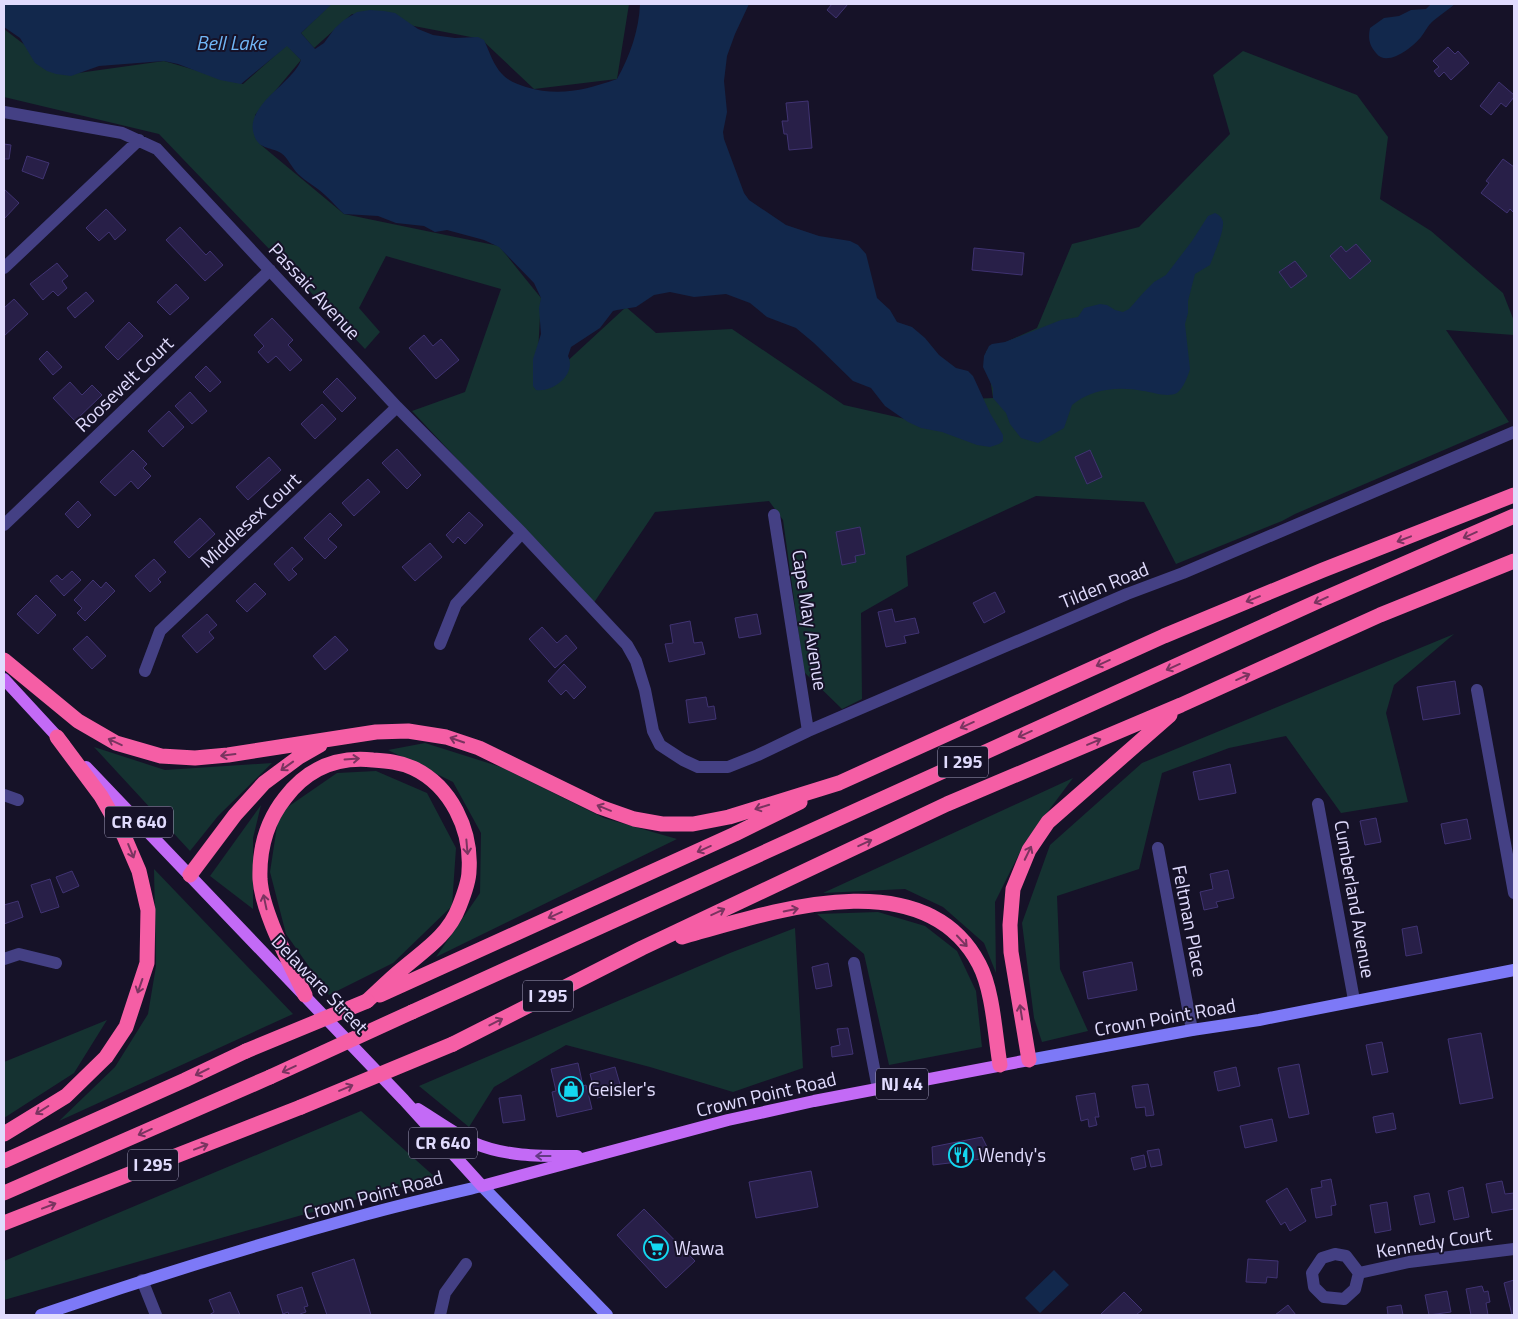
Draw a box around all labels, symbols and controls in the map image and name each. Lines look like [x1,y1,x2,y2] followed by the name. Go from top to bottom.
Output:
[196,27,268,58] water label: Bell Lake
[262,235,368,346] street label: Passaic Avenue
[68,329,180,438] street label: Roosevelt Court
[193,465,307,574] street label: Middlesex Court
[1463,531,1478,541] one-way arrow
[1397,535,1412,544] one-way arrow
[785,548,836,692] street label: Cape May Avenue
[1055,554,1153,616] street label: Tilden Road
[1246,595,1261,605] one-way arrow
[1314,596,1329,606] one-way arrow
[1096,659,1111,668] one-way arrow
[1166,663,1181,673] one-way arrow
[1235,672,1250,682] one-way arrow
[960,720,975,730] one-way arrow
[1017,730,1032,740] one-way arrow
[449,735,465,745] one-way arrow
[108,736,123,746] one-way arrow
[1086,737,1101,746] one-way arrow
[938,746,988,778] road number: I 295
[220,750,236,760] one-way arrow
[344,754,360,764] one-way arrow
[280,761,294,771] one-way arrow
[597,803,612,813] one-way arrow
[755,803,771,813] one-way arrow
[105,806,173,838] road number: CR 640
[1327,818,1384,980] street label: Cumberland Avenue
[857,837,872,847] one-way arrow
[462,839,472,855] one-way arrow
[126,843,136,858] one-way arrow
[697,844,712,854] one-way arrow
[1023,846,1033,861] one-way arrow
[1165,863,1216,979] street label: Feltman Place
[260,895,269,911] one-way arrow
[783,904,799,914] one-way arrow
[710,907,725,916] one-way arrow
[548,911,563,921] one-way arrow
[265,927,376,1040] street label: Delaware Street
[956,934,968,947] one-way arrow
[134,978,144,994] one-way arrow
[523,980,573,1011] road number: I 295
[1092,990,1238,1043] street label: Crown Point Road
[1015,1004,1025,1020] one-way arrow
[489,1017,504,1027] one-way arrow
[693,1063,839,1124] street label: Crown Point Road
[282,1064,297,1074] one-way arrow
[195,1067,210,1077] one-way arrow
[876,1068,928,1100] road number: NJ 44
[588,1074,656,1103] place label: Geisler's
[558,1076,584,1102] shop icon: Geisler's
[339,1083,354,1092] one-way arrow
[36,1106,50,1116] one-way arrow
[138,1127,153,1137] one-way arrow
[409,1128,477,1158] road number: CR 640
[978,1140,1046,1169] place label: Wendy's
[193,1141,208,1150] one-way arrow
[948,1142,974,1168] restaurant icon: Wendy's
[128,1150,178,1180] road number: I 295
[535,1151,551,1160] one-way arrow
[300,1162,446,1227] street label: Crown Point Road
[41,1200,56,1210] one-way arrow
[1374,1218,1494,1265] street label: Kennedy Court
[674,1233,724,1262] place label: Wawa
[643,1235,669,1261] supermarket icon: Wawa

